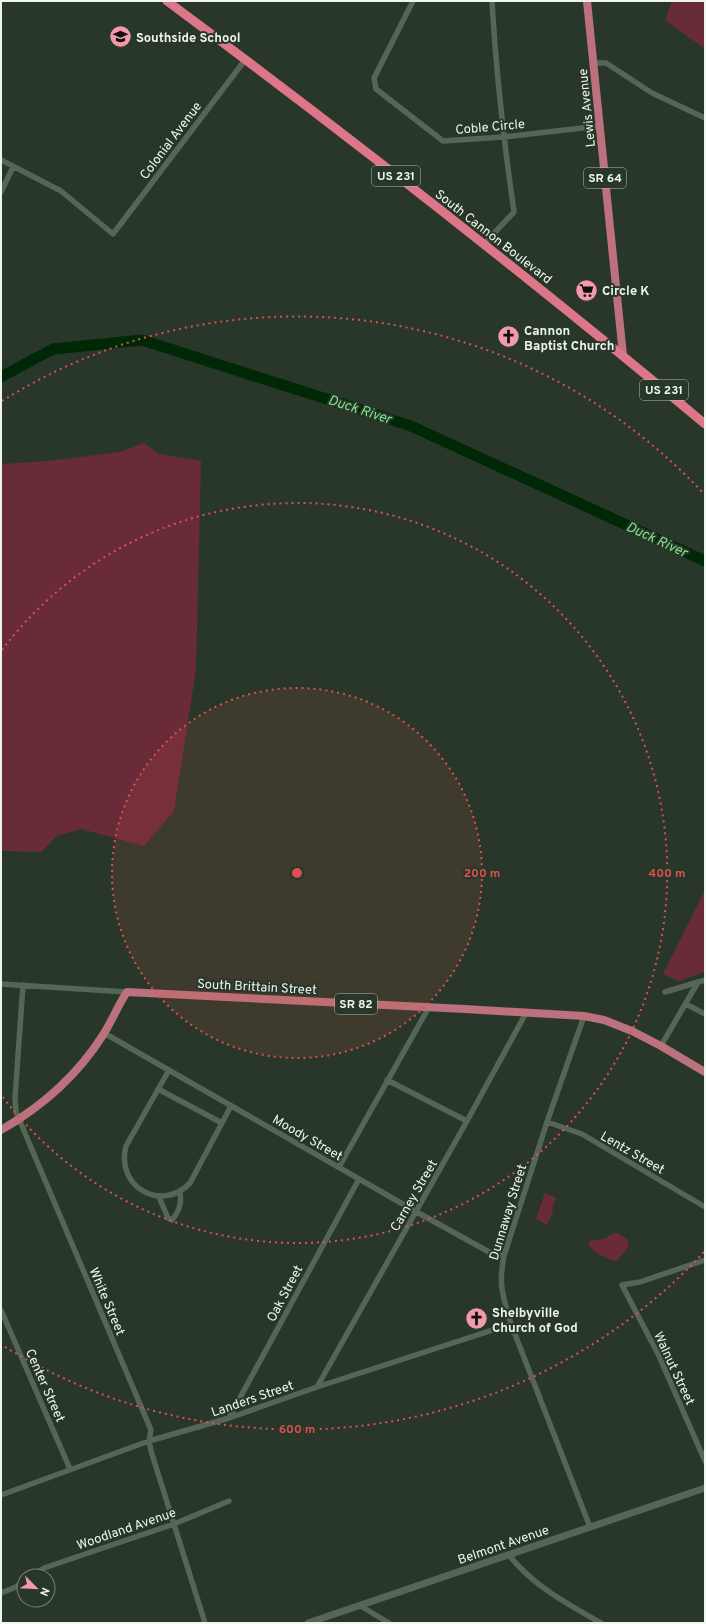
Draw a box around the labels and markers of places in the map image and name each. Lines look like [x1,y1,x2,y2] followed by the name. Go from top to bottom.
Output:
[107,24,133,50] school or university icon: Southside School
[136,31,241,47] place label: Southside School
[573,277,599,303] supermarket icon: Circle K
[602,284,650,300] place label: Circle K
[496,324,522,350] church icon: Cannon Baptist Church
[524,324,614,355] place label: Cannon Baptist Church
[290,866,304,880] centre of rings
[464,1306,490,1332] church icon: Shelbyville Church of God
[492,1306,578,1337] place label: Shelbyville Church of God

